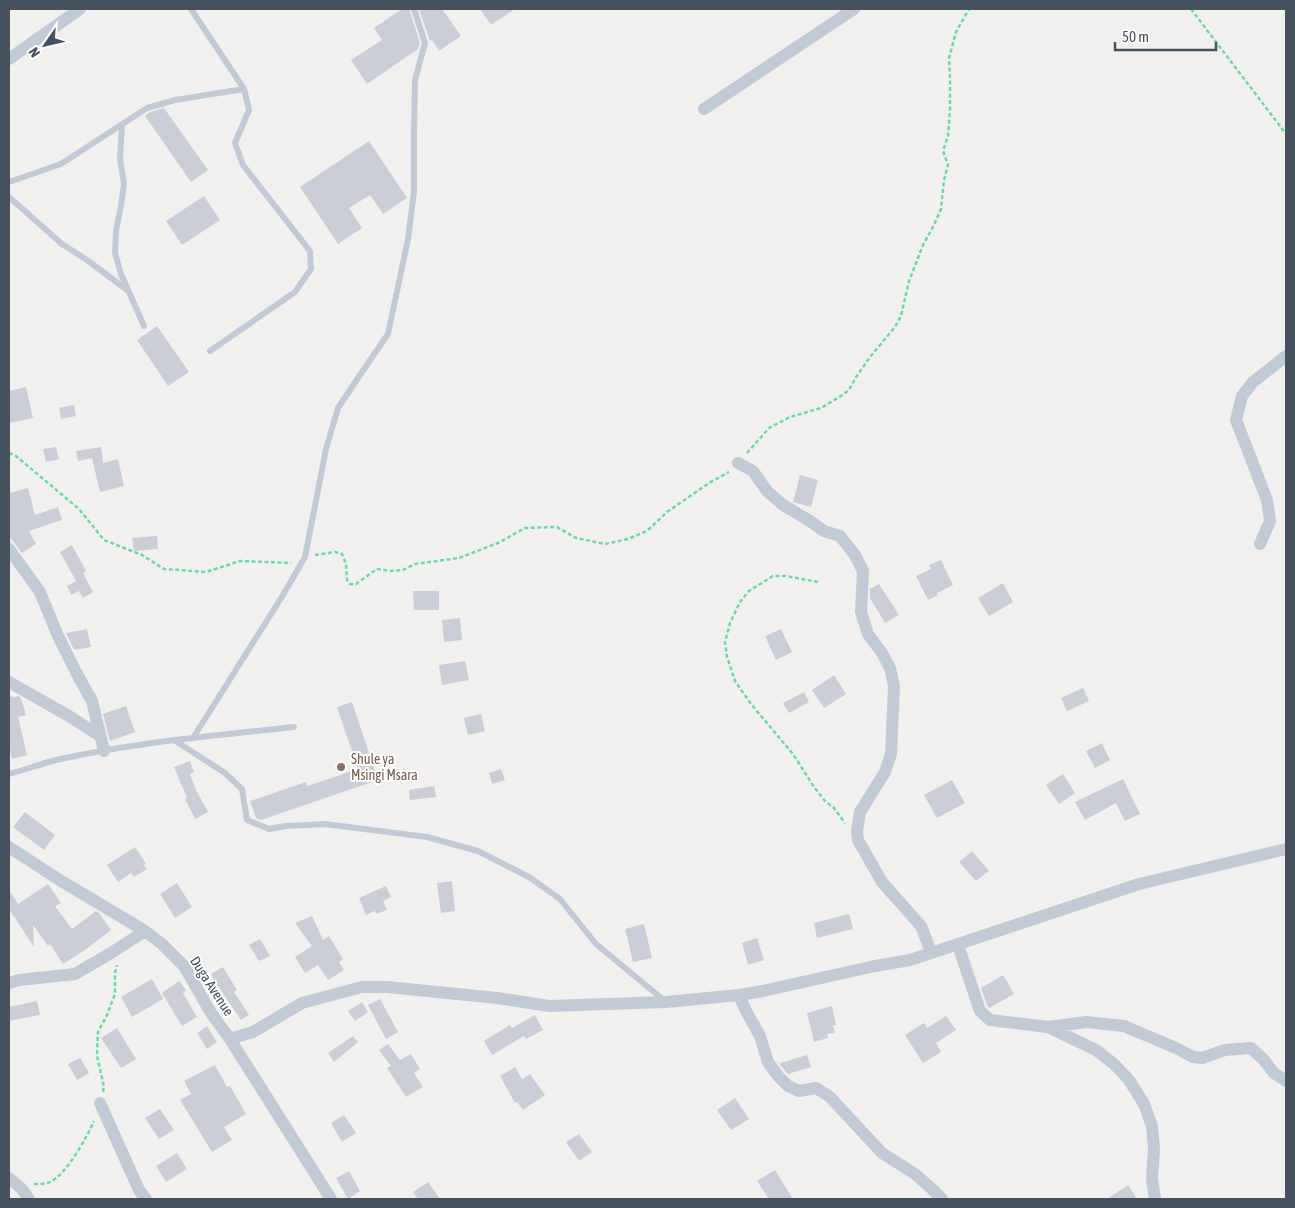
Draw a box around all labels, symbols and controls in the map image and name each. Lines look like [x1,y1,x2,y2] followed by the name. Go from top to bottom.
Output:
[20,20,70,70] north arrow
[1115,20,1216,52] scale bar
[1122,28,1149,45] text: 50 m
[25,44,43,60] text: N
[351,751,418,783] place label: Shule ya Msingi Msara
[335,761,347,773] marker: Shule ya Msingi Msara
[187,953,237,1019] street label: Duga Avenue

